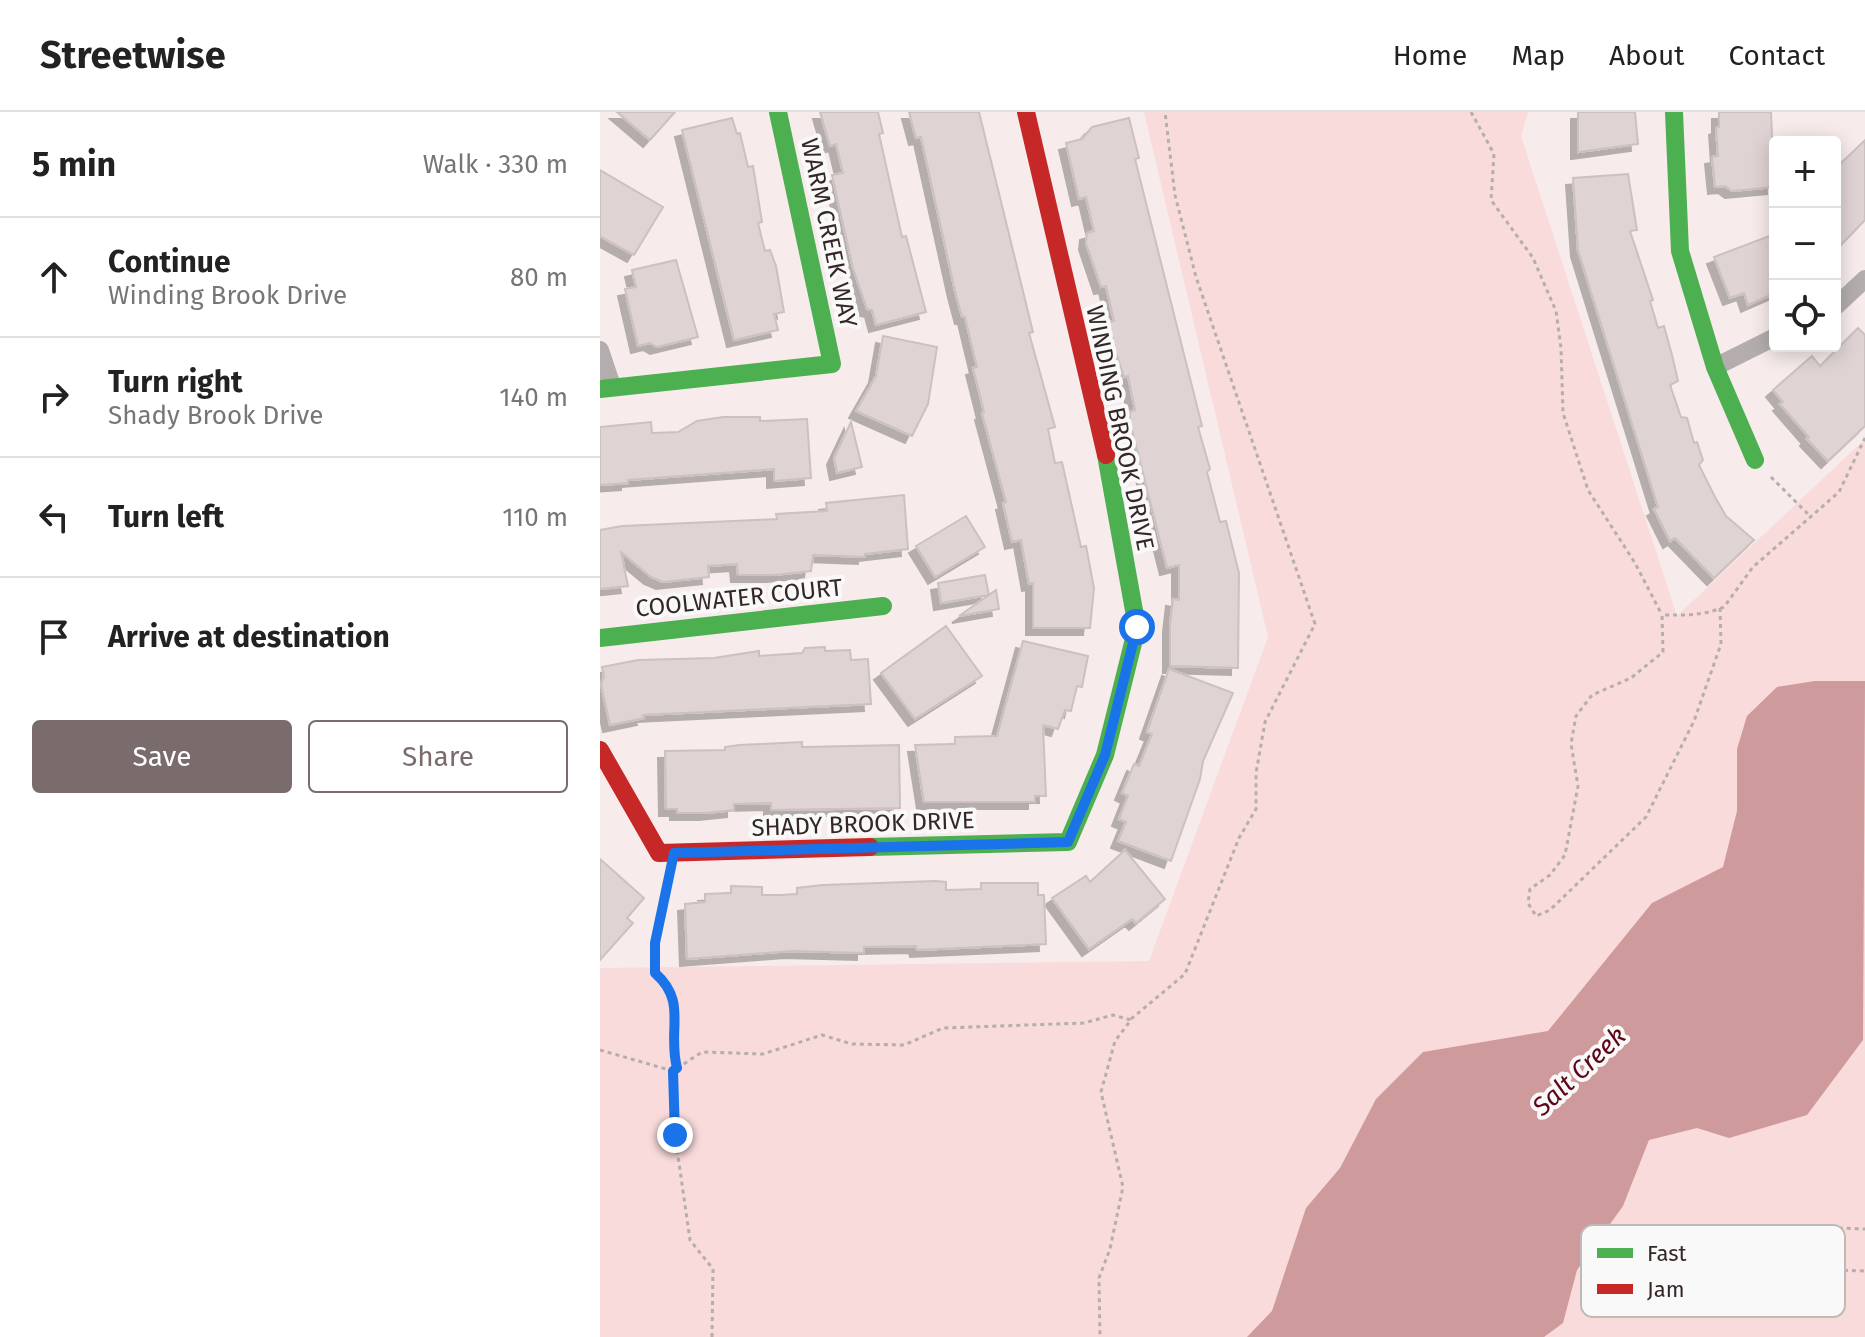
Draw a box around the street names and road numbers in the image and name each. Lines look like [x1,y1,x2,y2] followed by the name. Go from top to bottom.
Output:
[795,136,863,331] street label: WARM CREEK WAY
[1080,303,1160,553] street label: WINDING BROOK DRIVE
[634,573,844,623] street label: COOLWATER COURT
[751,806,975,842] street label: SHADY BROOK DRIVE

